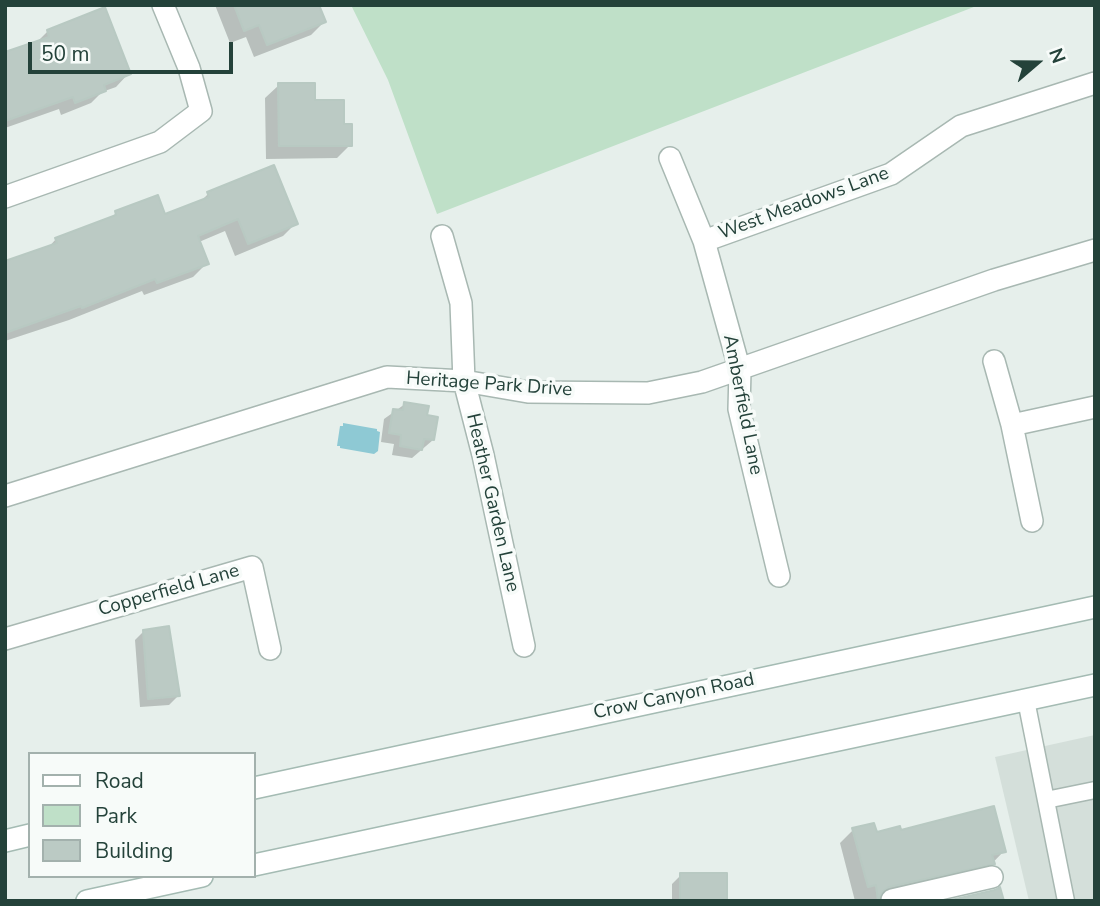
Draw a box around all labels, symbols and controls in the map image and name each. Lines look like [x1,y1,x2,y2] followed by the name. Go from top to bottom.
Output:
[32,28,236,72] scale bar
[1002,28,1072,98] north arrow
[41,40,90,68] text: 50 m
[1042,45,1071,67] text: N
[716,163,892,245] street label: West Meadows Lane
[717,333,767,477] street label: Amberfield Lane
[405,368,573,402] street label: Heritage Park Drive
[460,411,524,595] street label: Heather Garden Lane
[96,560,242,622] street label: Copperfield Lane
[591,669,757,725] street label: Crow Canyon Road
[28,752,256,878] legend
[95,767,144,795] text: Road
[95,802,137,830] text: Park
[95,837,173,865] text: Building

